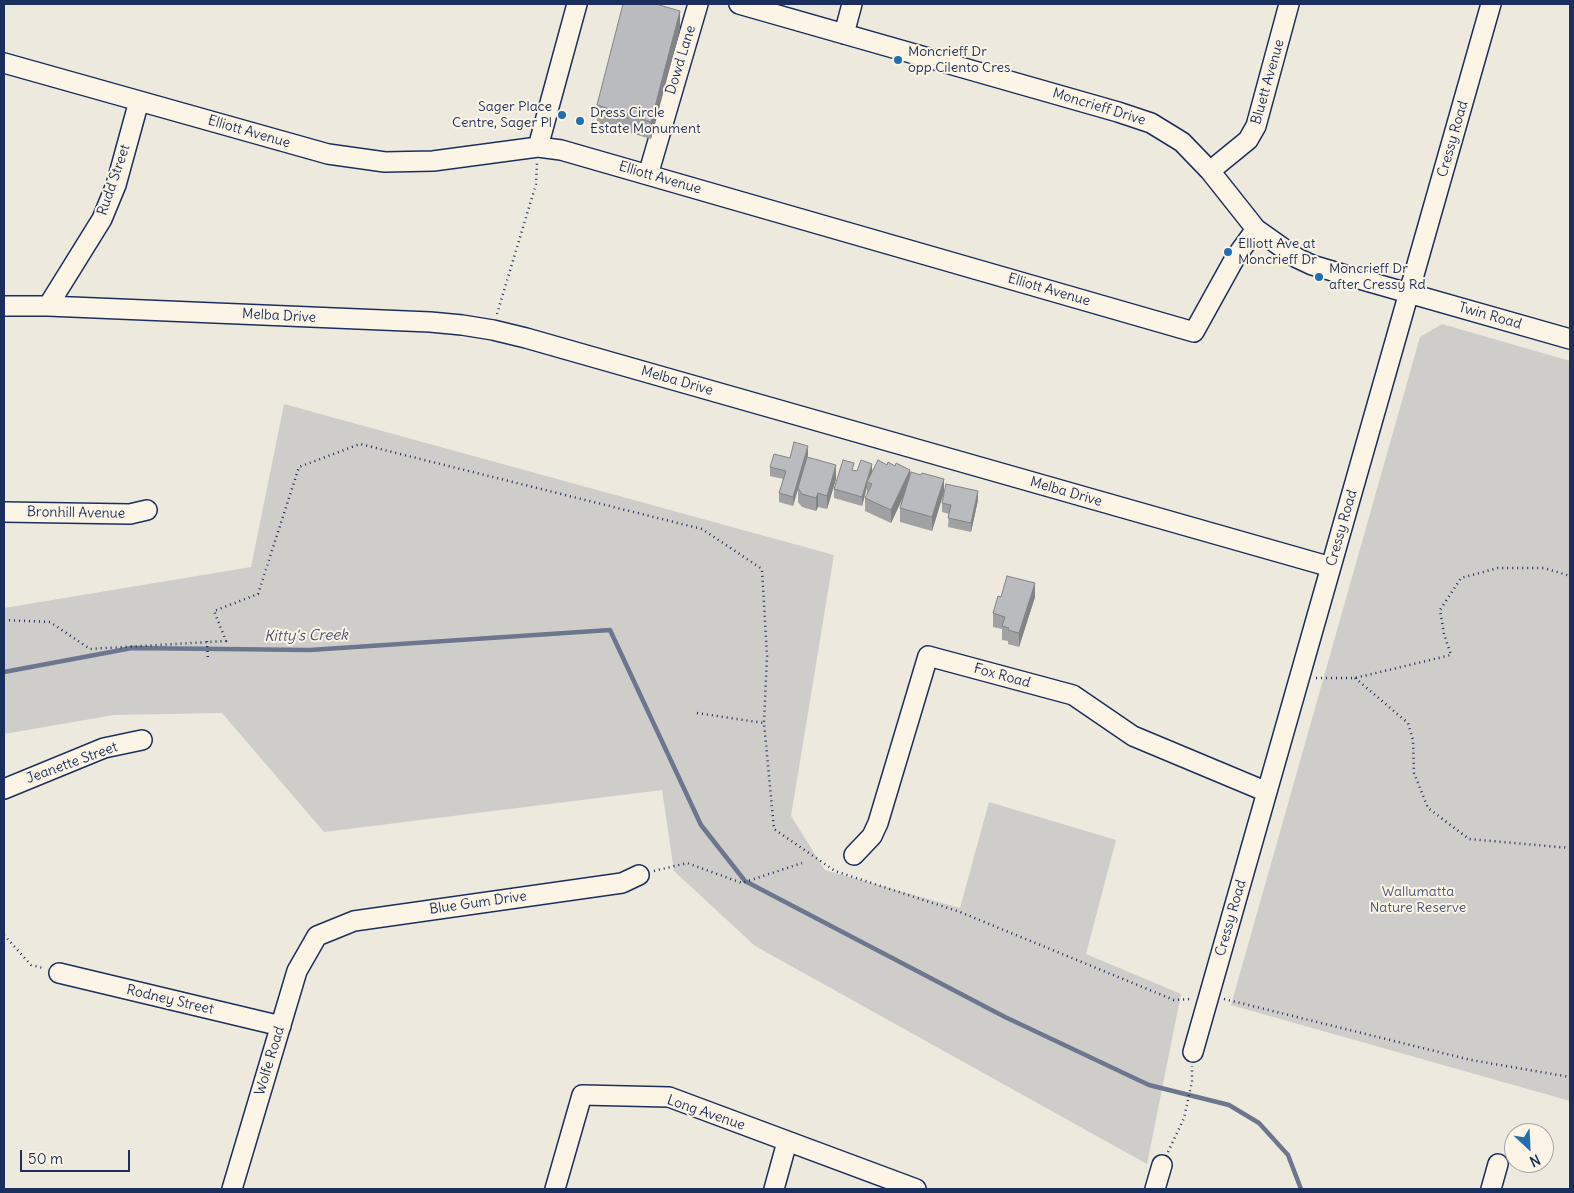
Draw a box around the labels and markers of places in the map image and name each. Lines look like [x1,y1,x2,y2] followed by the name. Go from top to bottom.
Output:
[908,44,1010,76] place label: Moncrieff Dr opp Cilento Cres
[892,54,904,66] marker: Moncrieff Dr opp Cilento Cres
[452,99,552,132] place label: Sager Place Centre, Sager Pl
[590,105,701,138] place label: Dress Circle Estate Monument
[556,109,568,121] marker: Sager Place Centre, Sager Pl
[574,115,586,127] marker: Dress Circle Estate Monument
[1238,236,1317,268] place label: Elliott Ave at Moncrieff Dr
[1222,246,1234,258] marker: Elliott Ave at Moncrieff Dr
[1329,261,1426,294] place label: Moncrieff Dr after Cressy Rd
[1313,271,1325,283] marker: Moncrieff Dr after Cressy Rd

